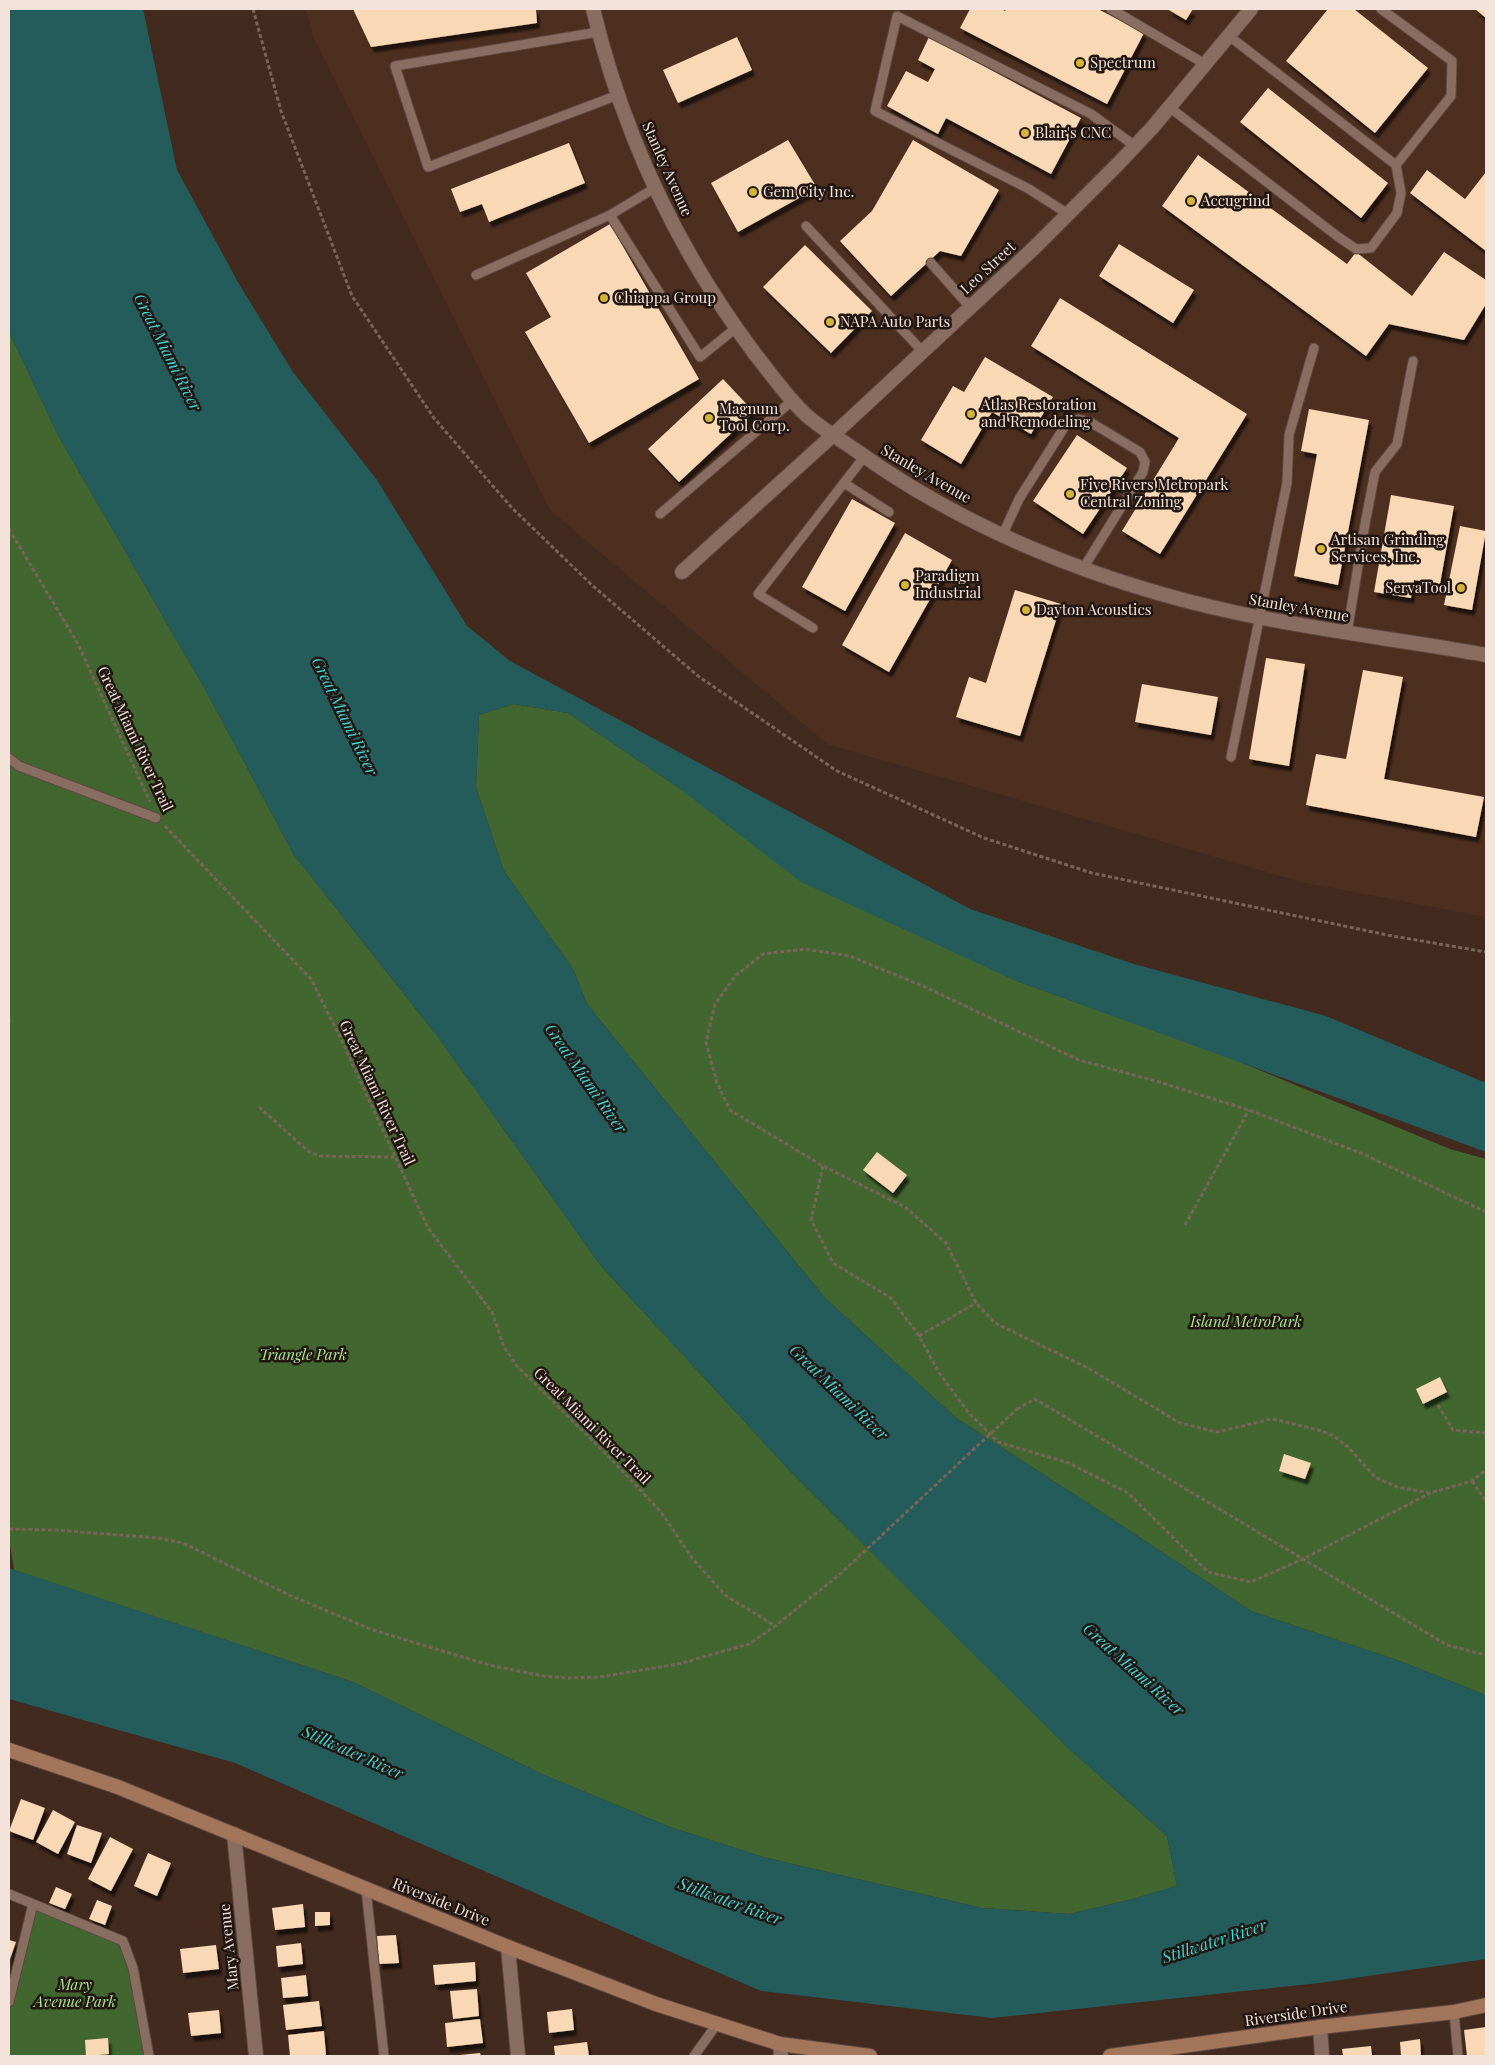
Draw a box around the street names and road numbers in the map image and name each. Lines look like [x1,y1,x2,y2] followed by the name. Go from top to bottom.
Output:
[638,118,698,219] street label: Stanley Avenue
[955,236,1020,298] street label: Leo Street
[878,439,975,507] street label: Stanley Avenue
[1248,588,1351,626] street label: Stanley Avenue
[93,663,178,814] street label: Great Miami River Trail
[335,1017,420,1168] street label: Great Miami River Trail
[530,1362,656,1488] street label: Great Miami River Trail
[390,1872,493,1930] street label: Riverside Drive
[214,1903,242,1991] street label: Mary Avenue
[1243,1996,1348,2030] street label: Riverside Drive

